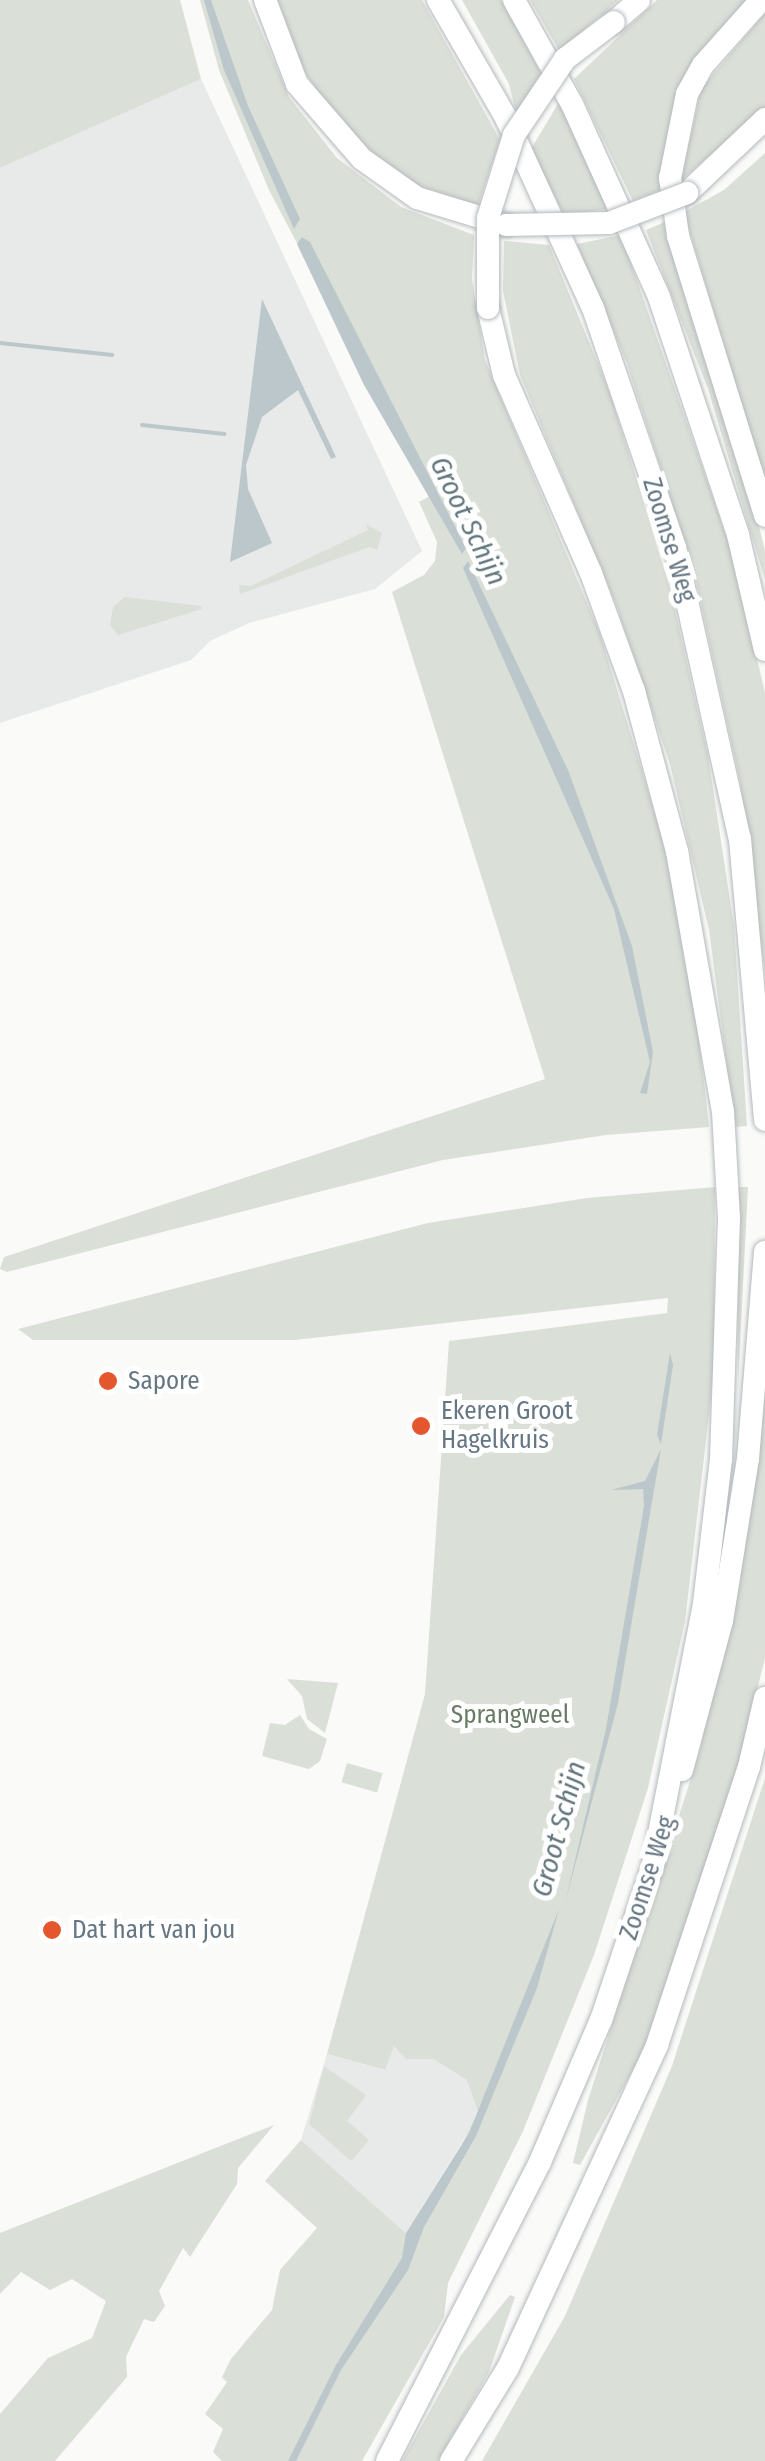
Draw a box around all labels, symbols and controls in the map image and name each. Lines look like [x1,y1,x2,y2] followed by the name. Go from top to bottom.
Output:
[422,451,514,591] water label: Groot Schijn
[636,474,702,606] street label: Zoomse Weg
[128,1366,199,1396] place label: Sapore
[97,1370,119,1392] marker: Sapore
[441,1397,573,1456] place label: Ekeren Groot Hagelkruis
[410,1415,432,1437] marker: Ekeren Groot Hagelkruis
[451,1700,569,1730] park label: Sprangweel
[525,1758,593,1900] water label: Groot Schijn
[614,1812,682,1944] street label: Zoomse Weg
[72,1915,235,1945] place label: Dat hart van jou
[41,1919,63,1941] marker: Dat hart van jou

